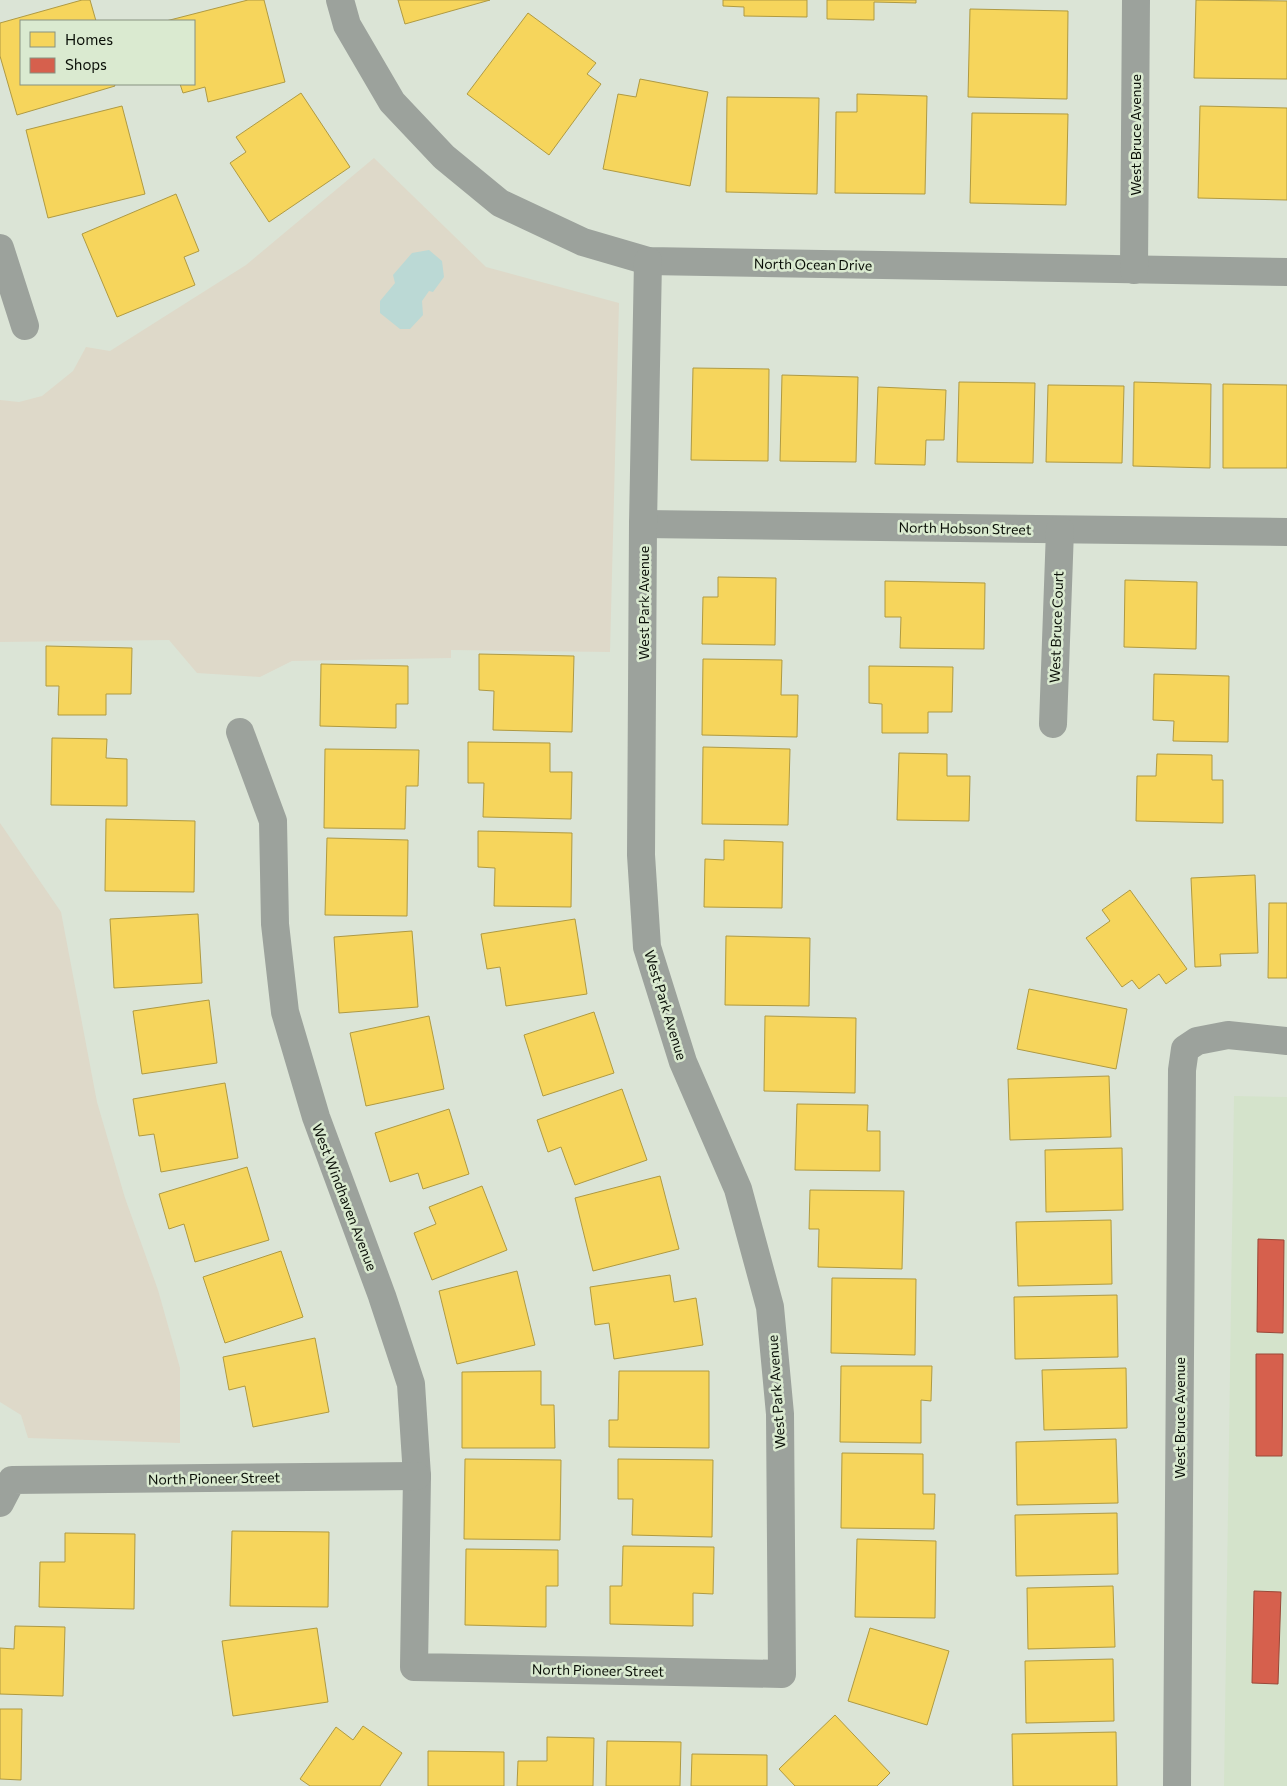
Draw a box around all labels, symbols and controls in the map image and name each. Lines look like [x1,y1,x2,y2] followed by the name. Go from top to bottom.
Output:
[20,20,195,85] legend
[65,30,113,48] text: Homes
[65,55,107,73] text: Shops
[1127,74,1144,196] street label: West Bruce Avenue
[754,254,872,274] street label: North Ocean Drive
[898,518,1032,538] street label: North Hobson Street
[635,546,652,660] street label: West Park Avenue
[1046,570,1066,683] street label: West Bruce Court
[641,948,691,1062] street label: West Park Avenue
[309,1121,381,1273] street label: West Windhaven Avenue
[764,1335,788,1449] street label: West Park Avenue
[1171,1357,1188,1479] street label: West Bruce Avenue
[148,1468,281,1488] street label: North Pioneer Street
[532,1660,665,1680] street label: North Pioneer Street

